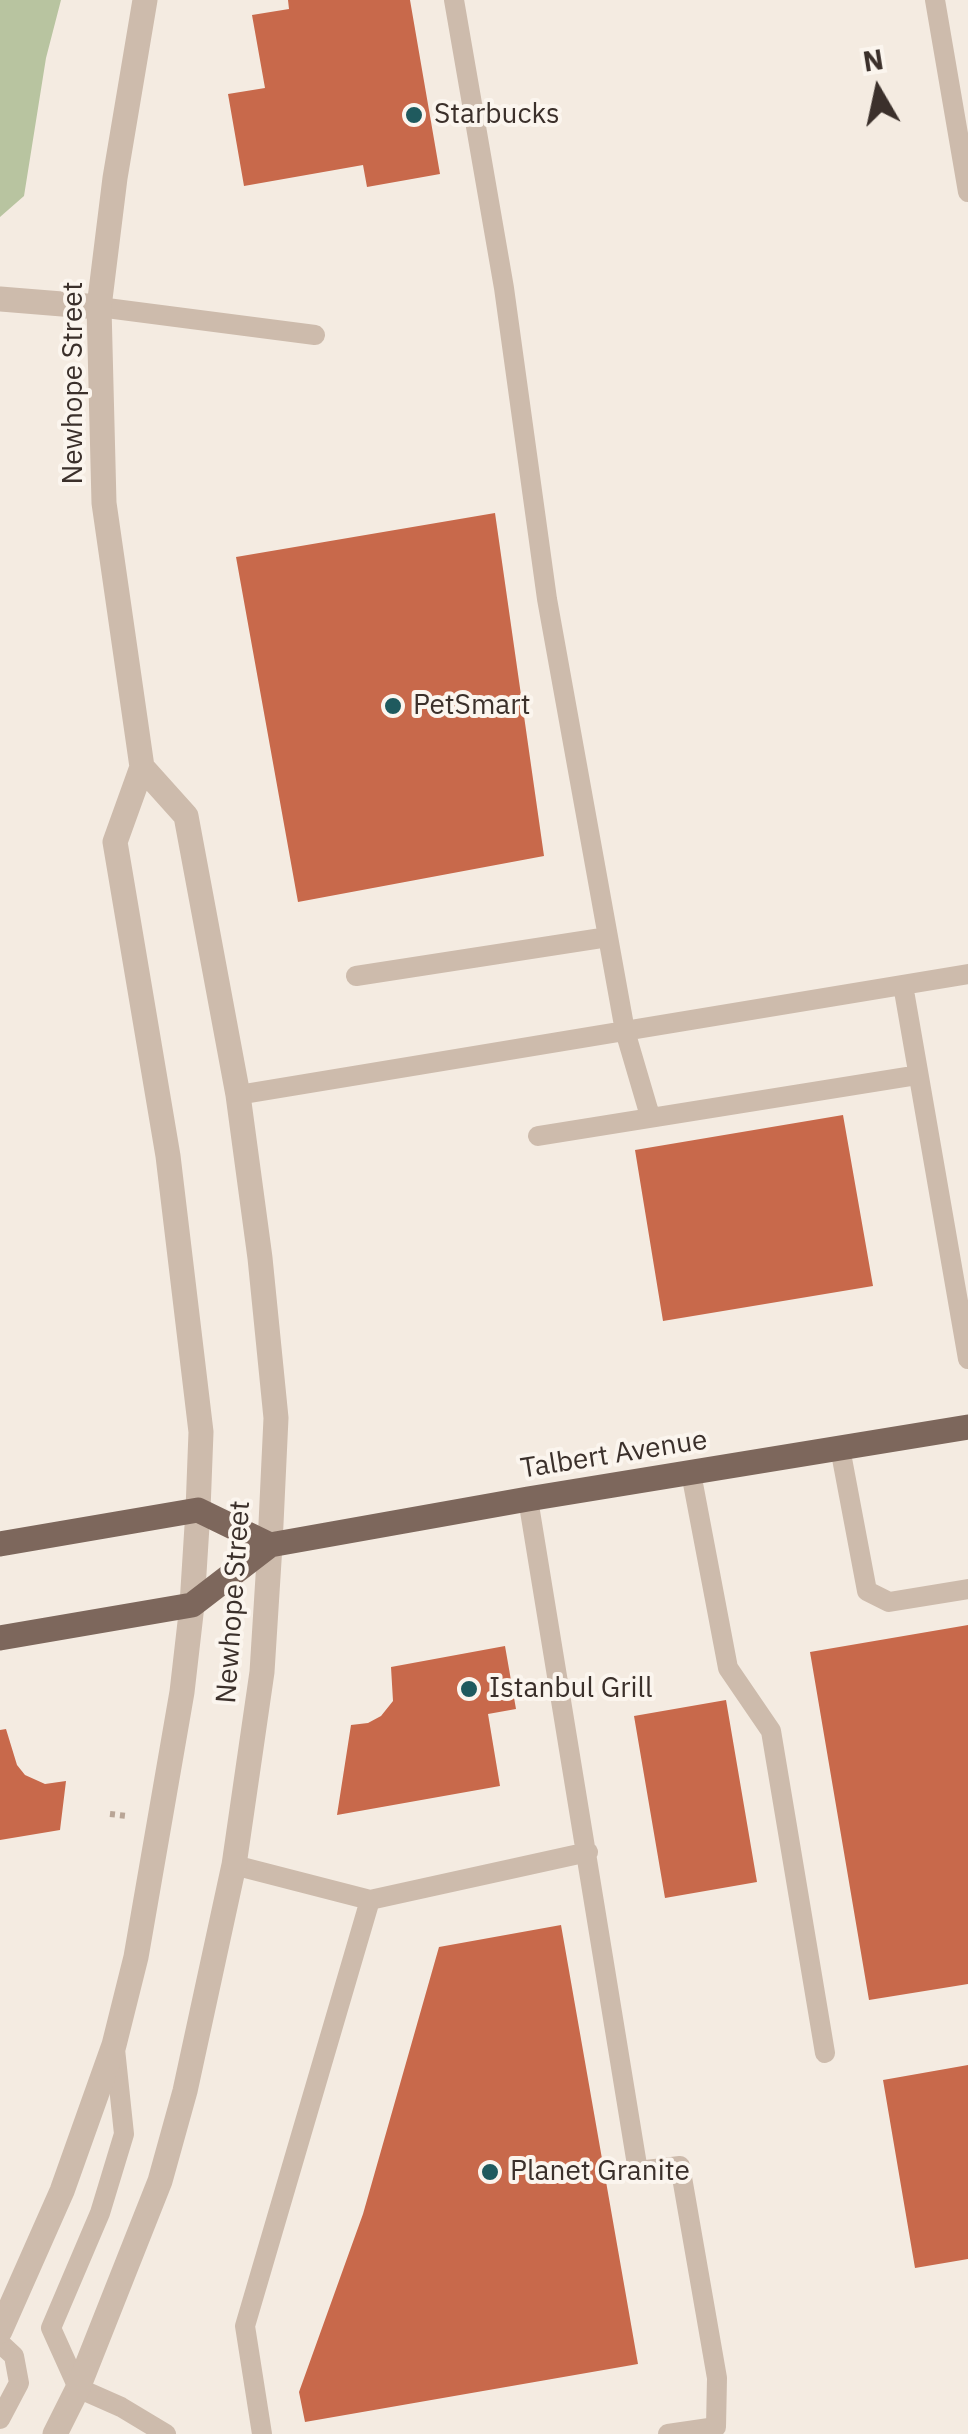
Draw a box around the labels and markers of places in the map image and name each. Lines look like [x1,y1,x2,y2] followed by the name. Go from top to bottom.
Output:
[434,98,560,132] place label: Starbucks
[403,104,425,126] marker: Starbucks
[413,689,530,723] place label: PetSmart
[382,695,404,717] marker: PetSmart
[489,1672,653,1706] place label: Istanbul Grill
[458,1678,480,1700] marker: Istanbul Grill
[510,2155,690,2189] place label: Planet Granite
[479,2161,501,2183] marker: Planet Granite

